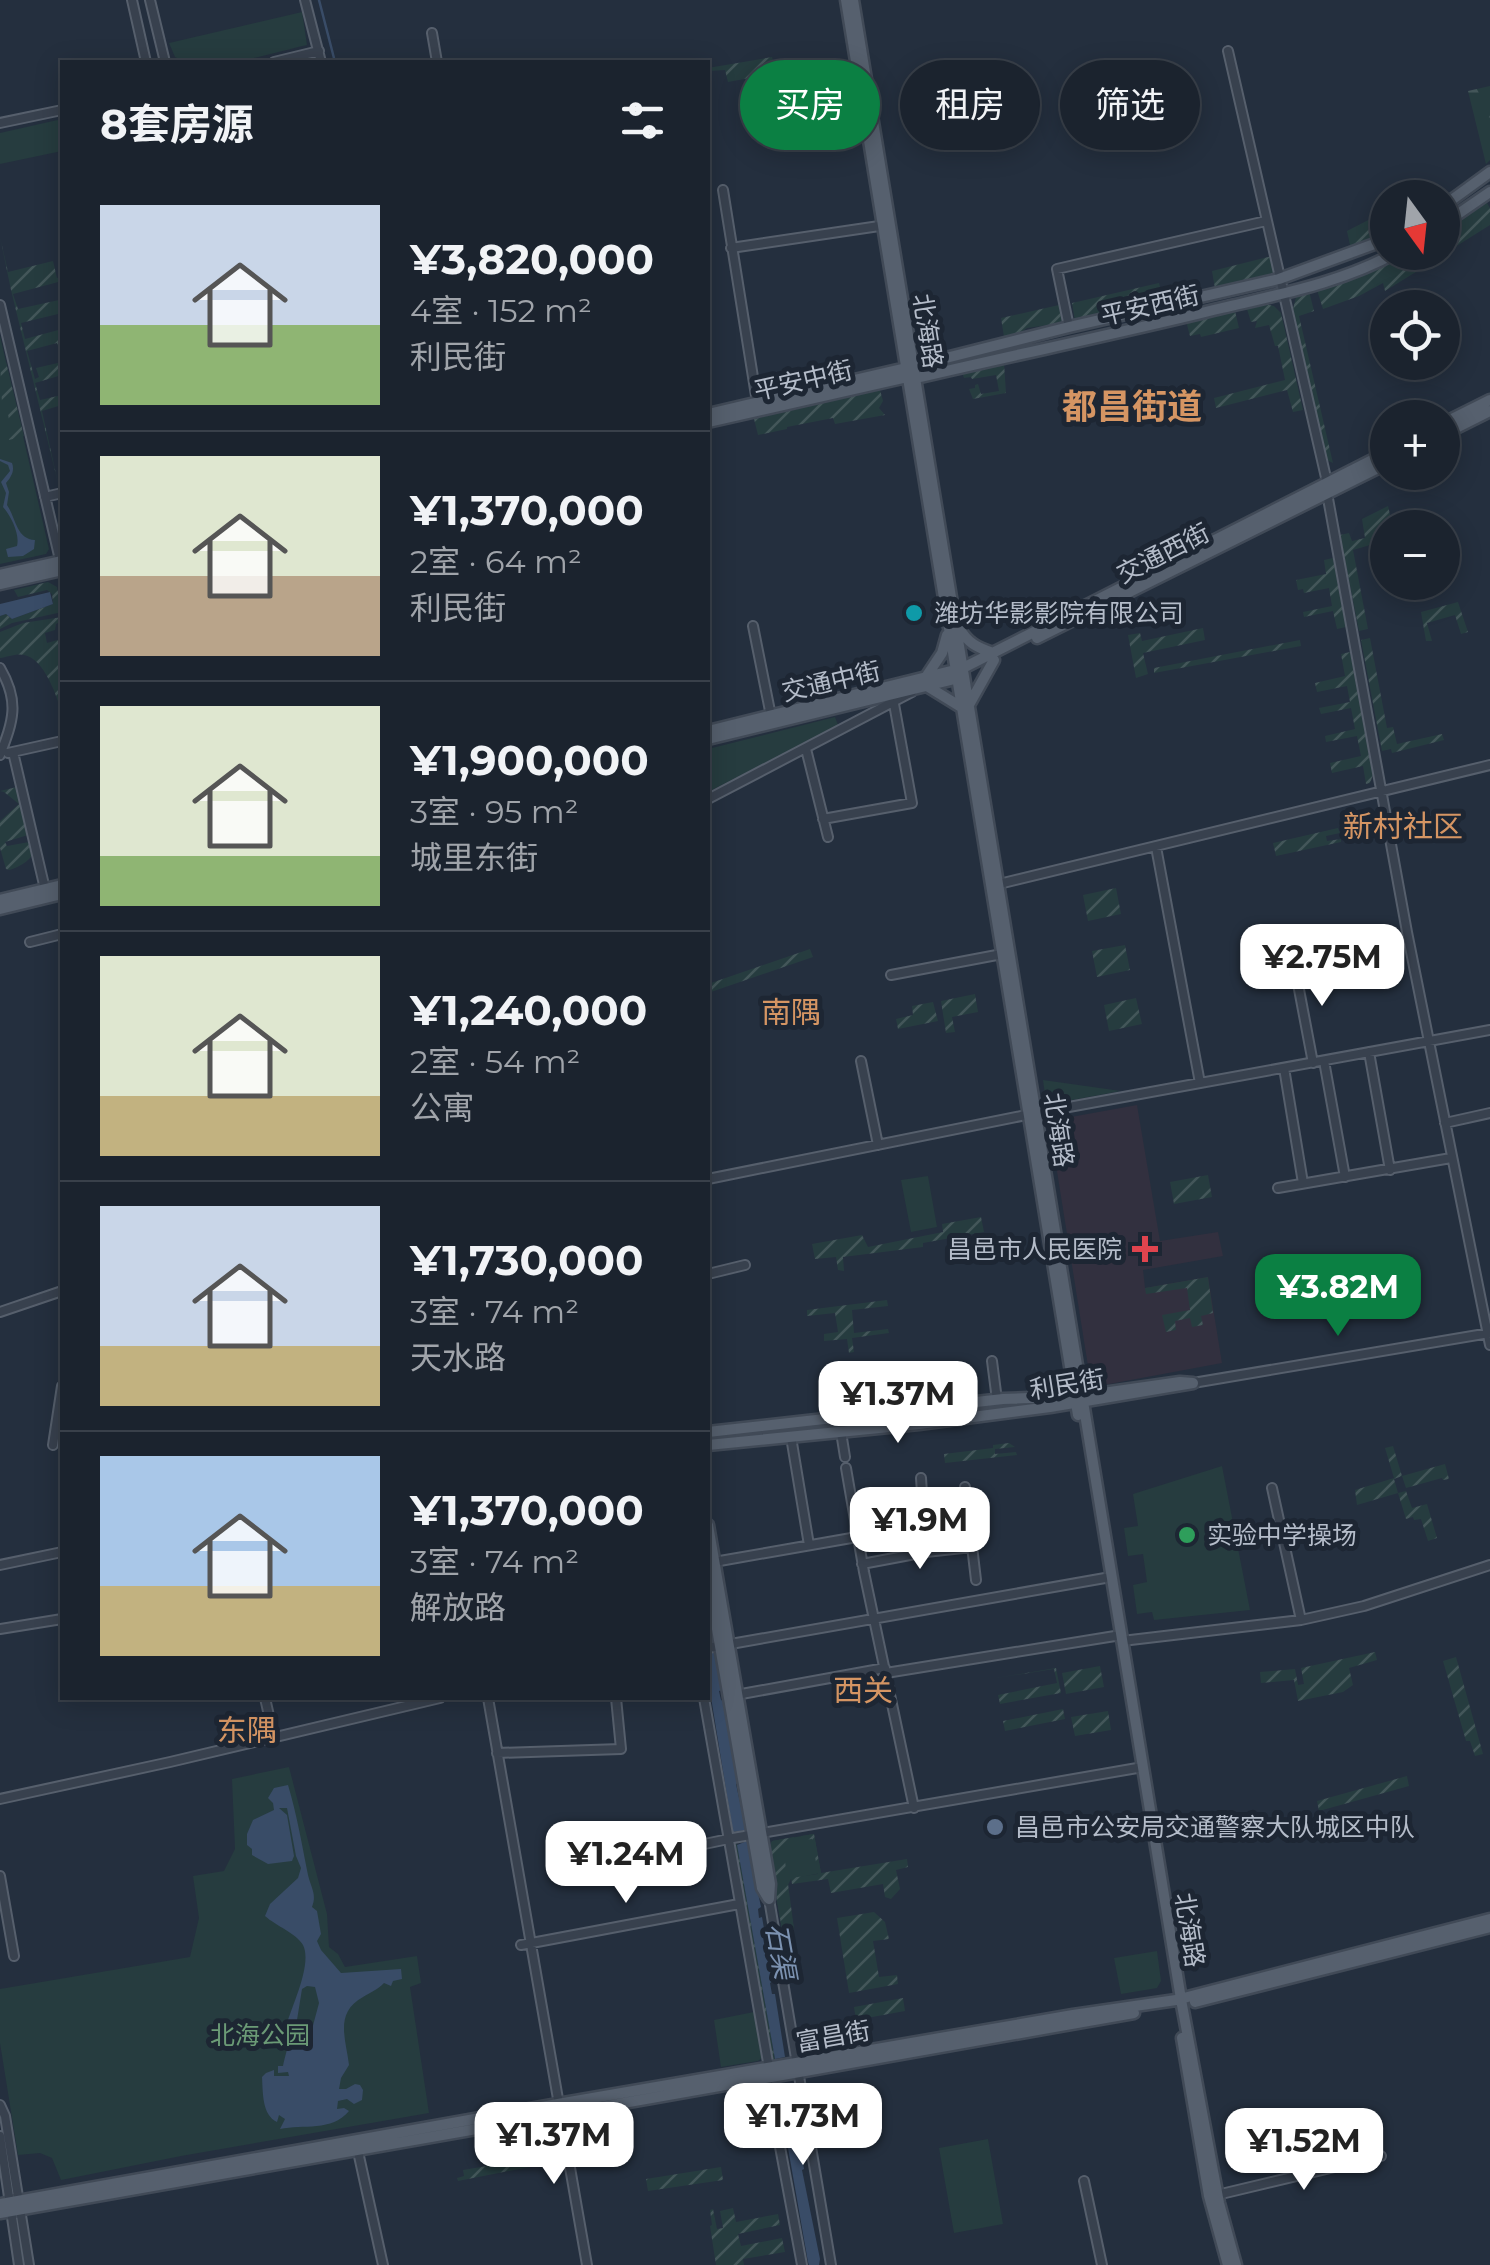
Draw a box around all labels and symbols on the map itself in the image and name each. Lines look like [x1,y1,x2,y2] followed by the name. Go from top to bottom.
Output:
[1370,180,1460,270] north arrow
[1098,279,1202,331] street label: 平安西街
[907,292,949,370] street label: 北海路
[751,354,855,406] street label: 平安中街
[1062,385,1202,428] district label: 都昌街道
[1112,517,1214,589] street label: 交通西街
[934,598,1184,628] place label: 潍坊华影影院有限公司
[903,602,925,624] marker: 潍坊华影影院有限公司
[779,655,883,707] street label: 交通中街
[1343,808,1463,845] district label: 新村社区
[1241,924,1403,1009] pin: ¥2.75M
[761,994,821,1031] district label: 南隅
[1038,1091,1080,1169] street label: 北海路
[947,1234,1122,1264] place label: 昌邑市人民医院
[1132,1236,1158,1262] marker: 昌邑市人民医院
[1257,1254,1419,1339] pin: ¥3.82M
[817,1361,979,1446] pin: ¥1.37M
[1028,1363,1106,1405] street label: 利民街
[850,1487,990,1572] pin: ¥1.9M
[1207,1520,1357,1550] place label: 实验中学操场
[1176,1524,1198,1546] marker: 实验中学操场
[833,1672,893,1709] district label: 西关
[217,1712,277,1749] district label: 东隅
[1015,1812,1415,1842] place label: 昌邑市公安局交通警察大队城区中队
[984,1816,1006,1838] marker: 昌邑市公安局交通警察大队城区中队
[545,1821,707,1906] pin: ¥1.24M
[1169,1891,1211,1969] street label: 北海路
[759,1920,803,1985] water label: 石渠
[793,2015,873,2057] street label: 富昌街
[210,2020,310,2050] park label: 北海公园
[722,2083,884,2168] pin: ¥1.73M
[473,2102,635,2187] pin: ¥1.37M
[1223,2108,1385,2193] pin: ¥1.52M

